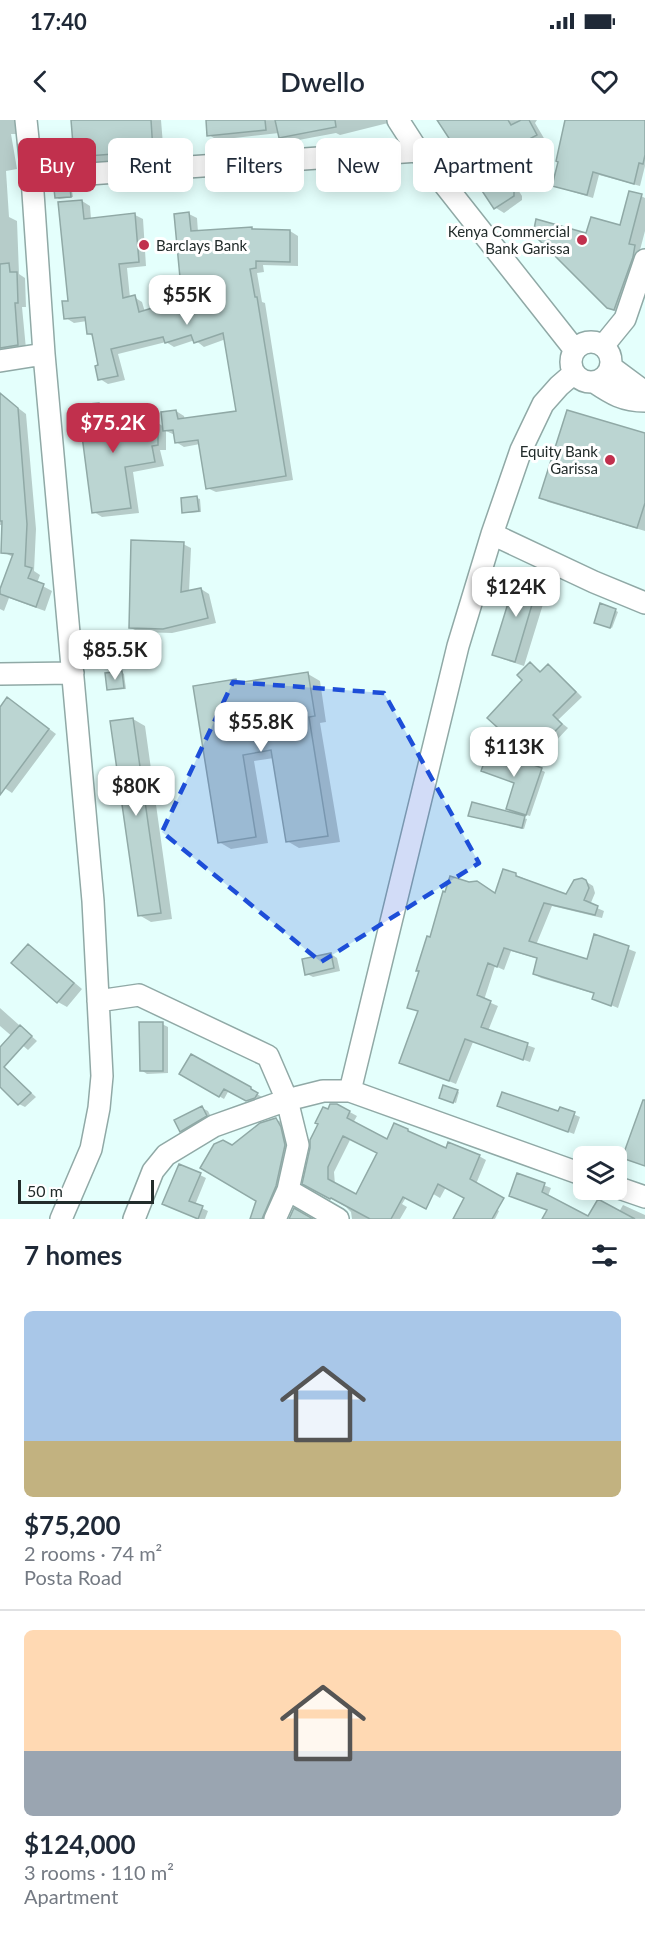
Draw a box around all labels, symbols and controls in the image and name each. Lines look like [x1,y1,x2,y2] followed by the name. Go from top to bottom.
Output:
[30,8,87,35] text: 17:40
[24,65,57,98] icon: back
[280,65,365,98] text: Dwello
[588,65,621,98] icon: heart
[18,138,96,192] chip: Buy
[108,138,193,192] chip: Rent
[205,138,304,192] chip: Filters
[316,138,401,192] chip: New
[413,138,554,192] chip: Apartment
[448,222,570,257] place label: Kenya Commercial Bank Garissa
[575,233,589,247] marker: Kenya Commercial Bank Garissa
[156,236,247,254] place label: Barclays Bank
[137,238,151,252] marker: Barclays Bank
[151,275,223,326] pin: $55K
[163,282,211,306] text: $55K
[64,403,162,454] pin: $75.2K
[81,410,145,434] text: $75.2K
[520,442,598,477] place label: Equity Bank Garissa
[603,453,617,467] marker: Equity Bank Garissa
[474,567,558,618] pin: $124K
[486,574,546,598] text: $124K
[66,630,164,681] pin: $85.5K
[83,637,147,661] text: $85.5K
[212,702,310,753] pin: $55.8K
[229,709,293,733] text: $55.8K
[472,727,556,778] pin: $113K
[484,734,544,758] text: $113K
[100,766,172,817] pin: $80K
[112,773,160,797] text: $80K
[573,1146,627,1200] map controls
[573,1146,627,1200] button: layers
[18,1177,154,1204] scale bar
[27,1181,63,1200] text: 50 m
[24,1239,122,1271] text: 7 homes
[588,1239,621,1272] icon: filters
[269,1350,377,1458] icon: home
[24,1509,121,1541] text: $75,200
[24,1541,162,1565] text: 2 rooms · 74 m²
[24,1565,122,1589] text: Posta Road
[269,1669,377,1777] icon: home
[24,1828,136,1860] text: $124,000
[24,1860,174,1884] text: 3 rooms · 110 m²
[24,1884,118,1908] text: Apartment

